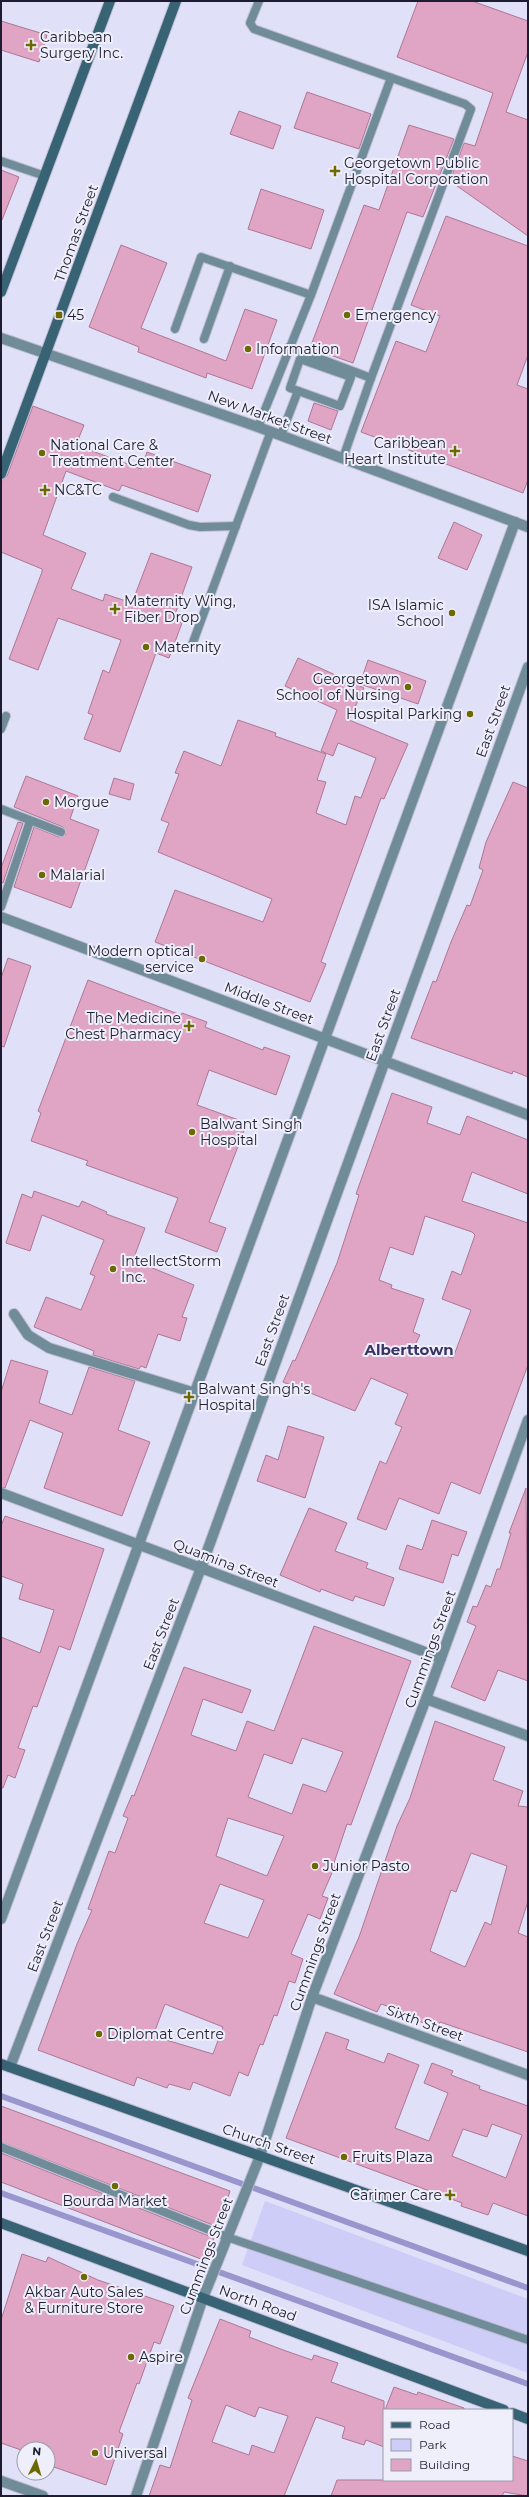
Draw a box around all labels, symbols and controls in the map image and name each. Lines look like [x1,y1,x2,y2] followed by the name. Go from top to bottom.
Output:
[40,28,123,62] place label: Caribbean Surgery Inc.
[25,39,37,51] marker: Caribbean Surgery Inc.
[344,154,488,188] place label: Georgetown Public Hospital Corporation
[329,165,341,177] marker: Georgetown Public Hospital Corporation
[50,182,102,284] street label: Thomas Street
[67,306,84,324] place label: 45
[355,306,436,324] place label: Emergency
[54,310,64,320] marker: 45
[342,310,352,320] marker: Emergency
[256,340,339,358] place label: Information
[243,344,253,354] marker: Information
[205,386,335,448] street label: New Market Street
[344,434,446,468] place label: Caribbean Heart Institute
[50,436,175,470] place label: National Care & Treatment Center
[449,445,461,457] marker: Caribbean Heart Institute
[37,448,47,458] marker: National Care & Treatment Center
[54,481,102,499] place label: NC&TC
[39,484,51,496] marker: NC&TC
[124,592,236,626] place label: Maternity Wing, Fiber Drop
[368,596,444,630] place label: ISA Islamic School
[109,603,121,615] marker: Maternity Wing, Fiber Drop
[447,608,457,618] marker: ISA Islamic School
[154,638,221,656] place label: Maternity
[141,642,151,652] marker: Maternity
[276,670,400,704] place label: Georgetown School of Nursing
[403,682,413,692] marker: Georgetown School of Nursing
[472,682,515,760] street label: East Street
[346,705,462,723] place label: Hospital Parking
[465,709,475,719] marker: Hospital Parking
[54,793,109,811] place label: Morgue
[41,797,51,807] marker: Morgue
[50,866,105,884] place label: Malarial
[37,870,47,880] marker: Malarial
[88,942,194,976] place label: Modern optical service
[197,954,207,964] marker: Modern optical service
[222,978,317,1028] street label: Middle Street
[362,986,405,1064] street label: East Street
[65,1009,181,1043] place label: The Medicine Chest Pharmacy
[184,1021,194,1031] marker: The Medicine Chest Pharmacy
[200,1115,303,1149] place label: Balwant Singh Hospital
[187,1127,197,1137] marker: Balwant Singh Hospital
[121,1252,221,1286] place label: IntellectStorm Inc.
[108,1264,118,1274] marker: IntellectStorm Inc.
[251,1291,294,1369] street label: East Street
[363,1340,454,1359] district label: Alberttown
[198,1380,310,1414] place label: Balwant Singh's Hospital
[183,1391,195,1403] marker: Balwant Singh's Hospital
[171,1535,282,1592] street label: Quamina Street
[400,1587,460,1711] street label: Cummings Street
[139,1595,183,1673] street label: East Street
[322,1857,410,1875] place label: Junior Pasto
[310,1861,320,1871] marker: Junior Pasto
[285,1890,345,2014] street label: Cummings Street
[23,1897,67,1975] street label: East Street
[384,2001,466,2045] street label: Sixth Street
[107,2025,224,2043] place label: Diplomat Centre
[94,2029,104,2039] marker: Diplomat Centre
[220,2120,318,2168] street label: Church Street
[352,2148,433,2166] place label: Fruits Plaza
[339,2152,349,2162] marker: Fruits Plaza
[110,2181,120,2191] marker: Bourda Market
[350,2186,442,2204] place label: Carimer Care
[445,2190,455,2200] marker: Carimer Care
[63,2192,168,2210] place label: Bourda Market
[175,2194,237,2317] street label: Cummings Street
[79,2272,89,2282] marker: Akbar Auto Sales & Furniture Store
[217,2281,299,2325] street label: North Road
[24,2283,144,2317] place label: Akbar Auto Sales & Furniture Store
[139,2348,183,2366] place label: Aspire
[126,2352,136,2362] marker: Aspire
[383,2409,513,2481] legend
[419,2417,450,2432] text: Road
[419,2437,447,2452] text: Park
[16,2441,56,2481] north arrow
[32,2444,42,2458] text: N
[103,2444,168,2462] place label: Universal
[90,2448,100,2458] marker: Universal
[419,2457,470,2472] text: Building

